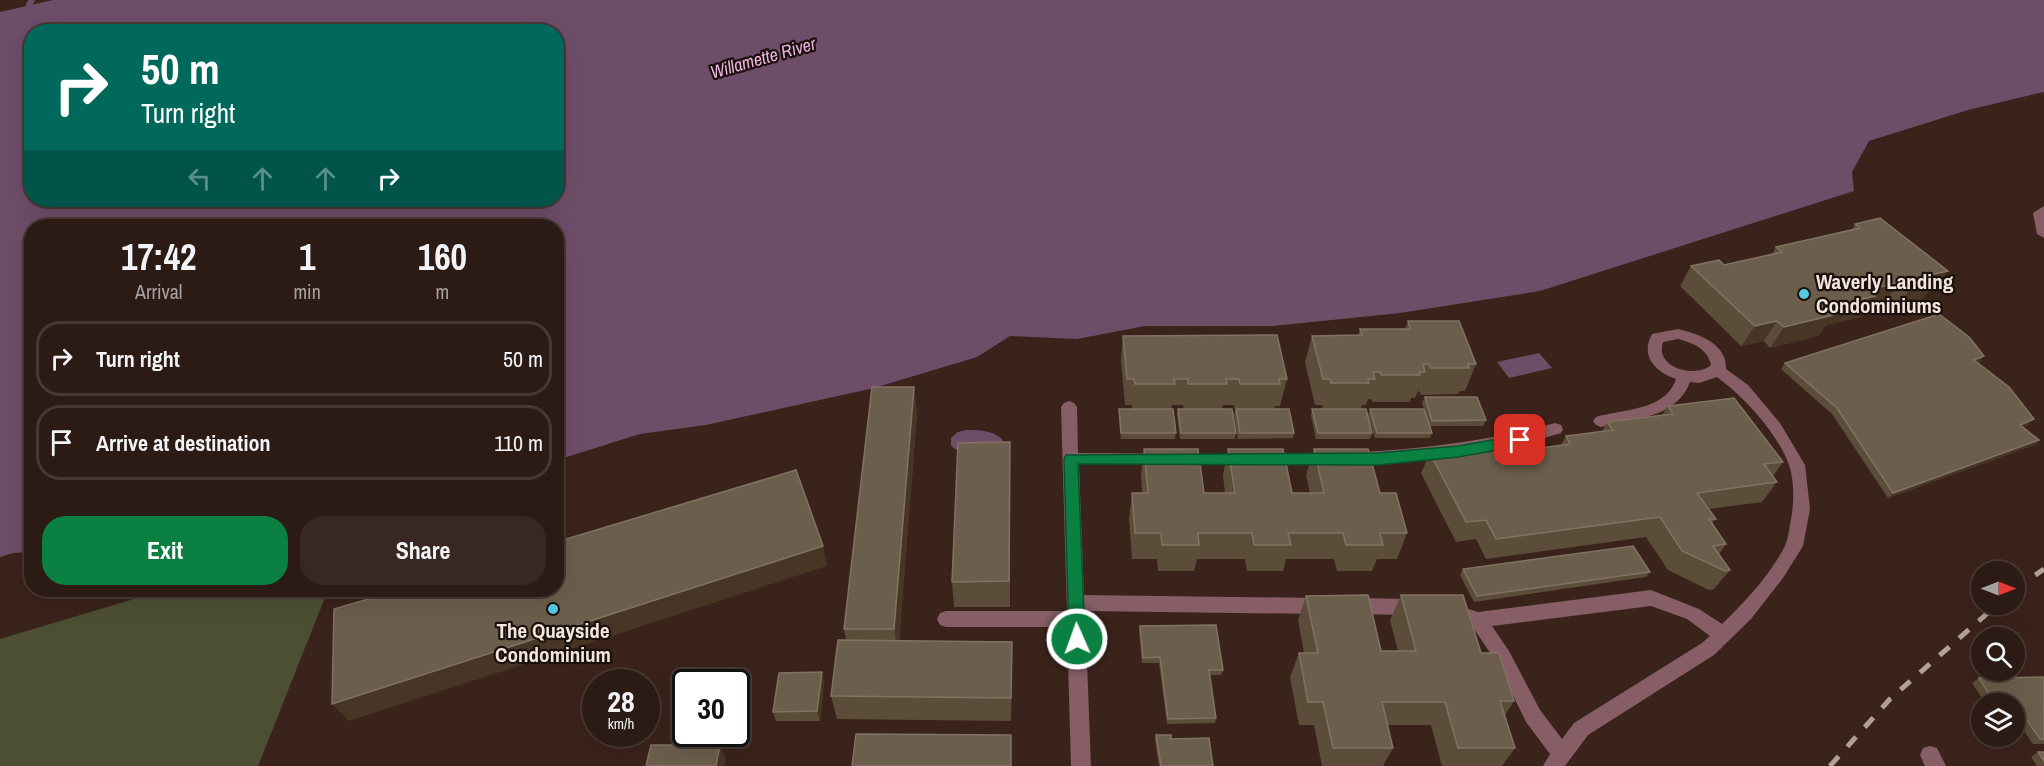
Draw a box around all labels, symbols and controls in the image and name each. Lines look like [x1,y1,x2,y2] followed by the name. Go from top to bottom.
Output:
[707,30,820,85] water label: Willamette River
[141,41,220,97] text: 50 m
[42,48,120,126] icon: right
[141,95,235,131] text: Turn right
[183,162,216,195] icon: left
[246,162,279,195] icon: ahead
[309,162,342,195] icon: ahead
[372,162,405,195] icon: right
[121,233,196,281] text: 17:42
[299,233,315,281] text: 1
[418,233,467,281] text: 160
[1816,267,1954,320] place label: Waverly Landing Condominiums
[135,278,182,305] text: Arrival
[293,278,321,305] text: min
[436,278,449,305] text: m
[1797,287,1811,301] marker: Waverly Landing Condominiums
[45,342,78,375] icon: right
[96,344,180,374] text: Turn right
[503,344,543,374] text: 50 m
[1494,414,1545,465] pin
[1503,423,1536,456] icon: arrive
[45,426,78,459] icon: arrive
[96,428,270,458] text: Arrive at destination
[494,428,543,458] text: 110 m
[42,516,288,585] button: Exit
[300,516,546,585] button: Share
[1971,561,2025,615] north arrow
[1971,561,2025,747] map controls
[546,602,560,616] marker: The Quayside Condominium
[1045,607,1109,671] position arrow
[495,616,611,669] place label: The Quayside Condominium
[1971,627,2025,681] button: search
[672,669,750,747] speed limit sign: 30
[607,681,635,721] text: 28
[1971,693,2025,747] button: layers
[608,713,634,734] text: km/h

